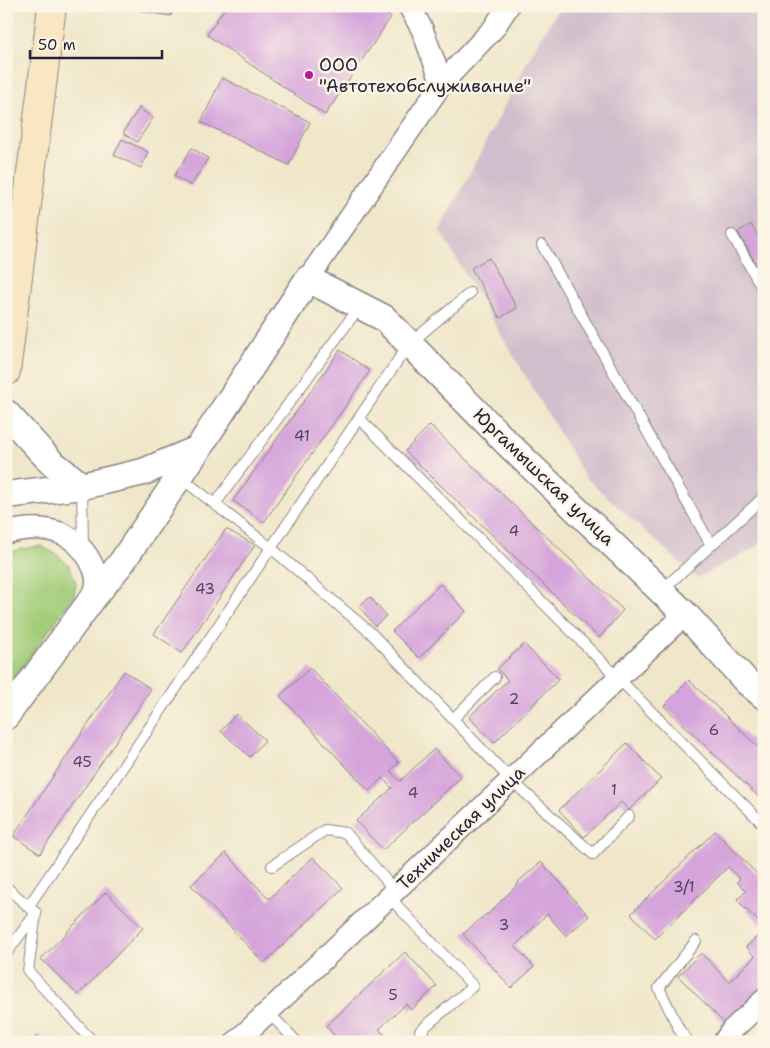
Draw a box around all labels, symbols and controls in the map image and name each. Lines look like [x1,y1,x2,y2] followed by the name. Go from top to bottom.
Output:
[30,28,162,60] scale bar
[38,35,76,55] text: 50 m
[319,53,531,98] place label: ООО "Автотехобслуживание"
[303,69,315,81] marker: ООО "Автотехобслуживание"
[468,403,620,551] street label: Юргамышская улица
[294,426,310,446] house number: 41
[509,521,519,541] house number: 4
[195,579,215,599] house number: 43
[509,689,519,709] house number: 2
[709,720,719,740] house number: 6
[72,752,92,772] house number: 45
[392,760,530,896] street label: Техническая улица
[611,780,617,800] house number: 1
[408,783,418,803] house number: 4
[673,877,695,897] house number: 3/1
[499,915,509,935] house number: 3
[388,985,398,1005] house number: 5

